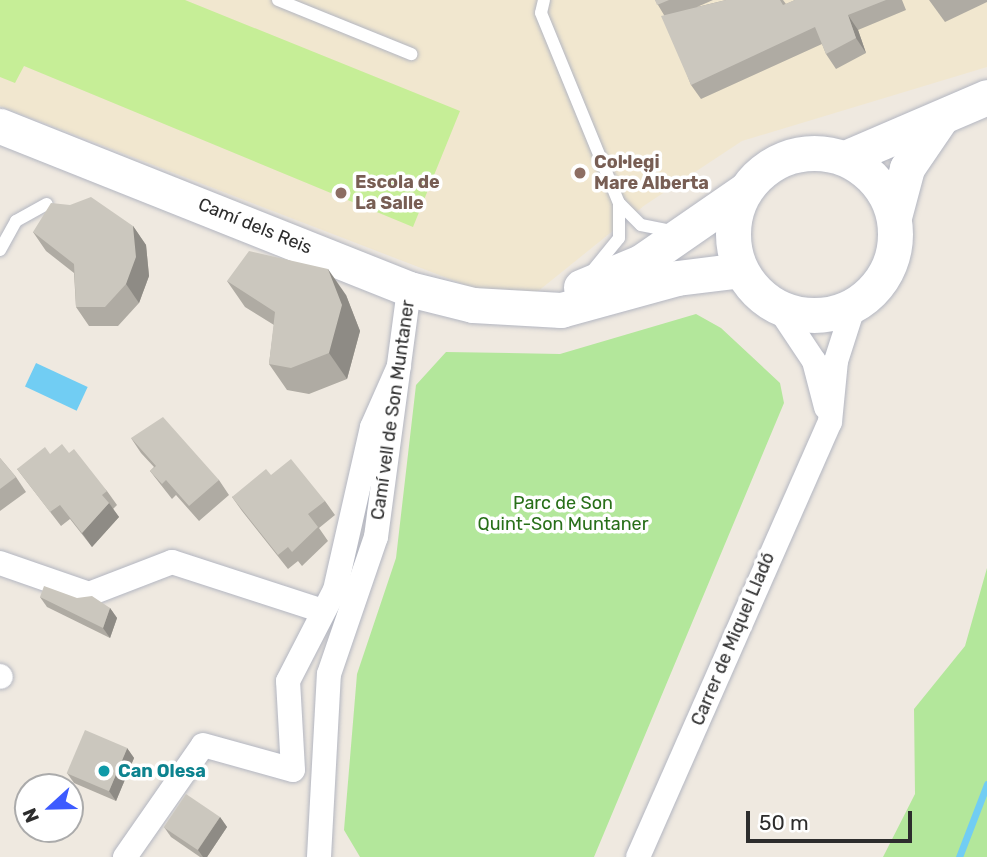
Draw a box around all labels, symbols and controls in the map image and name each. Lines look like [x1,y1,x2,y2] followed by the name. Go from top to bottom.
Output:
[594,152,709,194] place label: Col·legi Mare Alberta
[572,165,588,181] marker: Col·legi Mare Alberta
[355,172,440,214] place label: Escola de La Salle
[333,185,349,201] marker: Escola de La Salle
[195,193,315,259] street label: Camí dels Reis
[367,298,419,522] street label: Camí vell de Son Muntaner
[478,493,648,536] park label: Parc de Son Quint-Son Muntaner
[687,549,779,729] street label: Carrer de Miquel Lladó
[118,760,206,782] place label: Can Olesa
[96,763,112,779] marker: Can Olesa
[14,773,84,843] north arrow
[749,798,915,842] scale bar
[18,805,44,826] text: N
[759,810,809,835] text: 50 m

